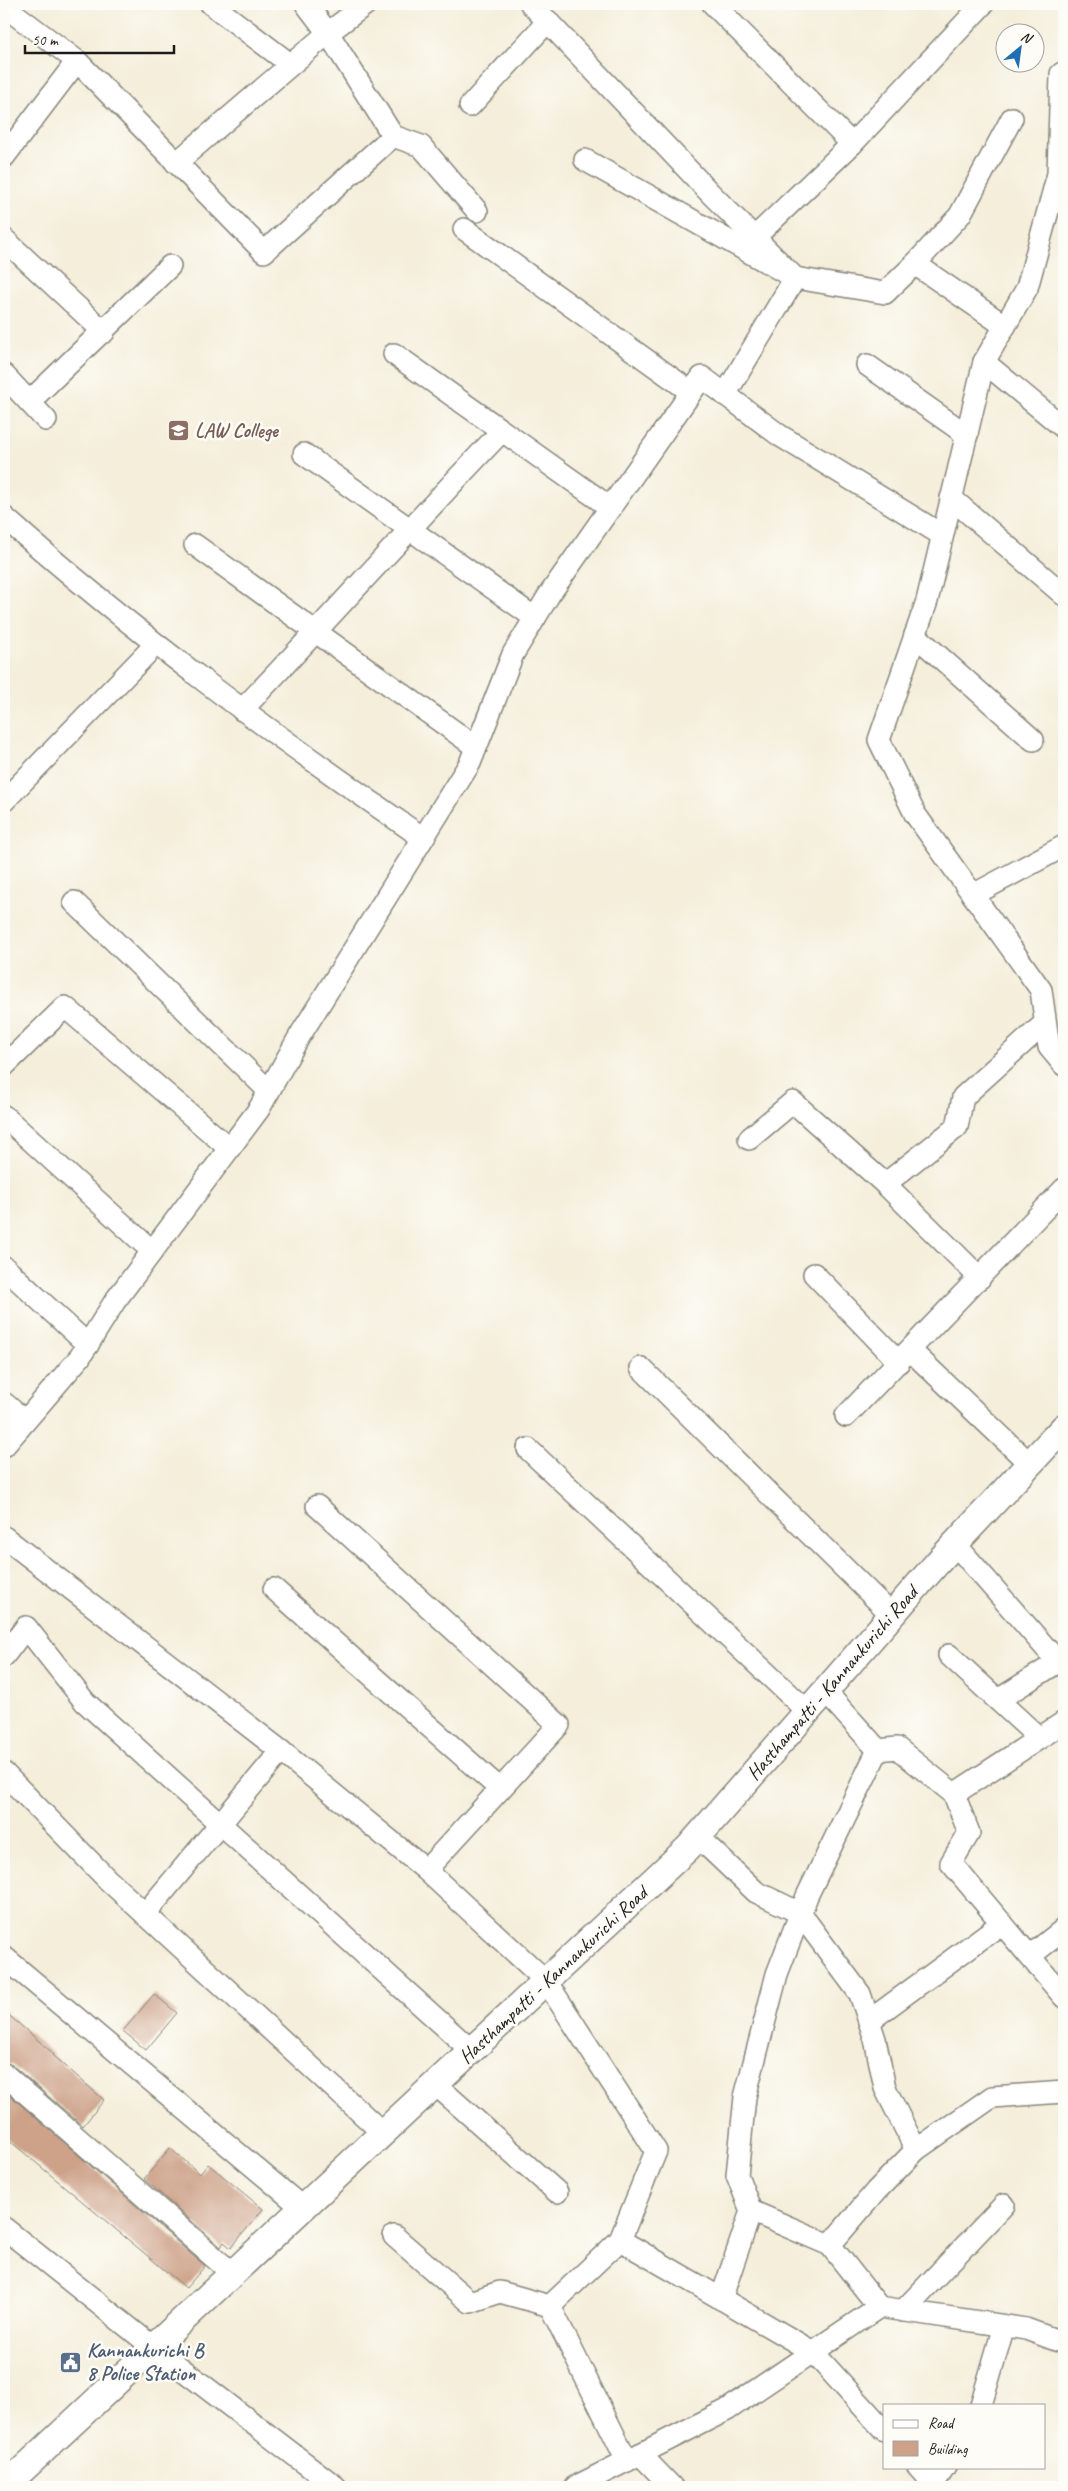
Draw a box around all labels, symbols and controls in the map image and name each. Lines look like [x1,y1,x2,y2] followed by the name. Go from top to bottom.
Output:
[25,22,174,54] scale bar
[996,22,1046,72] north arrow
[1018,28,1036,48] text: N
[32,31,59,50] text: 50 m
[167,418,191,442] school or university icon: LAW College
[195,418,279,443] place label: LAW College
[741,1579,925,1785] street label: Hasthampatti - Kannankurichi Road
[453,1879,655,2069] street label: Hasthampatti - Kannankurichi Road
[87,2338,205,2386] place label: Kannankurichi B 8 Police Station
[59,2350,83,2374] public building icon: Kannankurichi B 8 Police Station
[883,2404,1046,2468] legend
[928,2414,955,2433] text: Road
[928,2440,968,2459] text: Building

